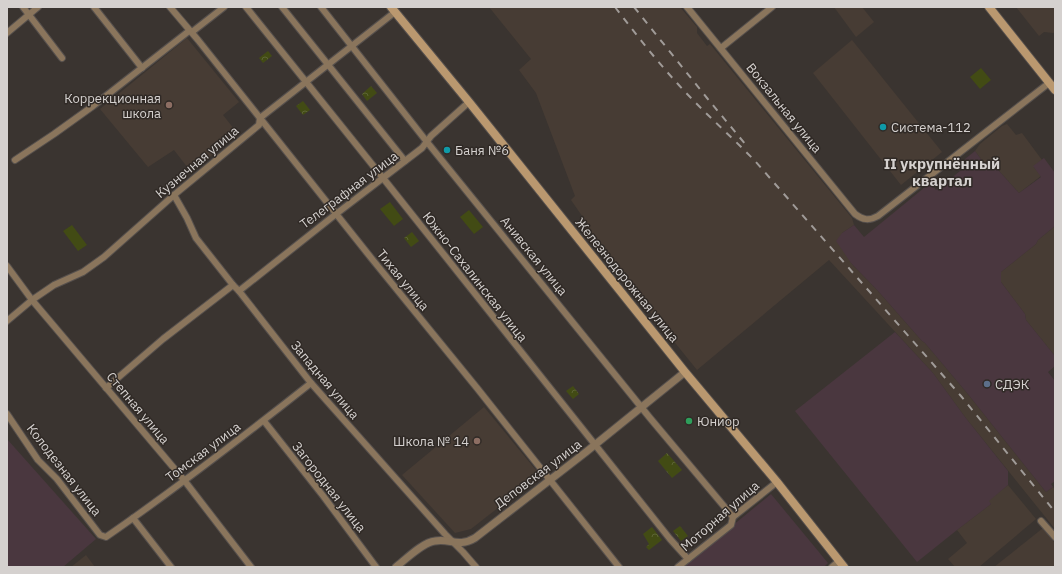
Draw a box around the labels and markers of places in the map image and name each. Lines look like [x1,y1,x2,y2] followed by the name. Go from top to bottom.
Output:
[64,90,161,122] place label: Коррекционная школа
[164,100,174,110] marker: Коррекционная школа
[891,119,971,136] place label: Система-112
[878,122,888,132] marker: Система-112
[455,142,509,159] place label: Баня №6
[442,145,452,155] marker: Баня №6
[995,376,1030,393] place label: СДЭК
[982,379,992,389] marker: СДЭК
[697,413,740,430] place label: Юниор
[684,416,694,426] marker: Юниор
[393,433,469,450] place label: Школа № 14
[472,436,482,446] marker: Школа № 14

